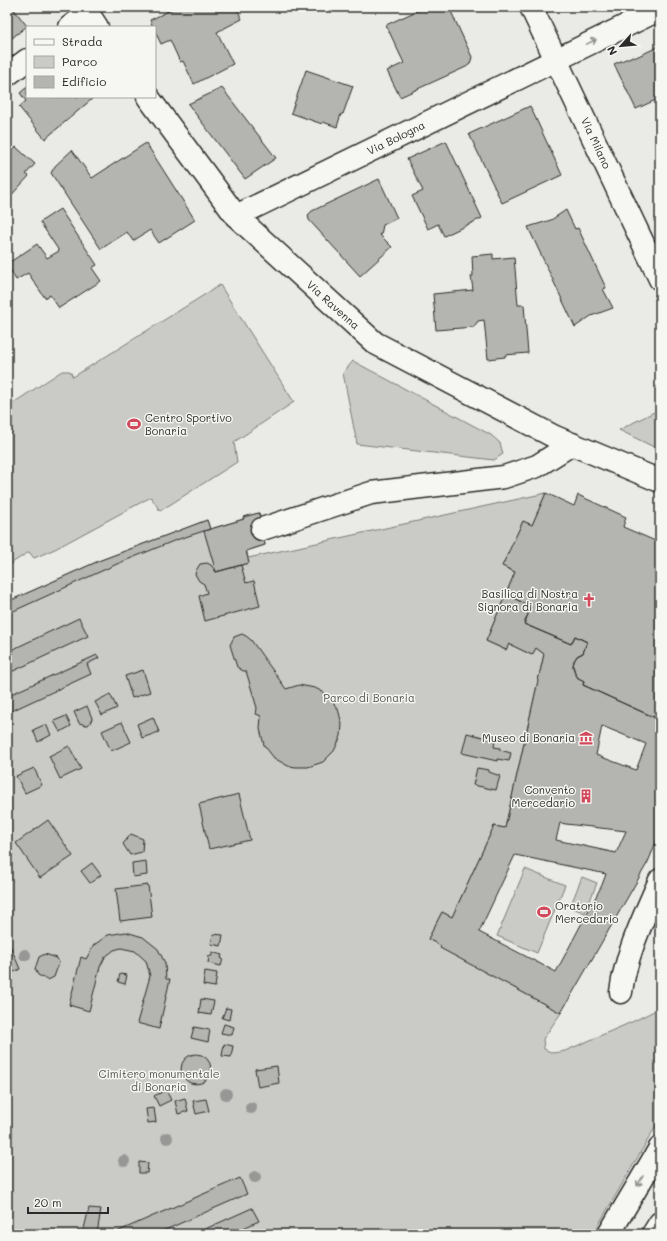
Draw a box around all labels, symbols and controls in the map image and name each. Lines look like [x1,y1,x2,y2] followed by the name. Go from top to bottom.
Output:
[26,26,156,98] legend
[601,26,641,66] north arrow
[62,33,103,49] text: Strada
[585,38,597,45] one-way arrow
[603,44,620,58] text: N
[62,53,97,69] text: Parco
[62,73,106,89] text: Edificio
[578,115,615,171] street label: Via Milano
[364,117,427,158] street label: Via Bologna
[304,277,363,333] street label: Via Ravenna
[145,410,232,438] place label: Centro Sportivo Bonaria
[126,416,142,432] sports icon: Centro Sportivo Bonaria
[478,586,578,614] place label: Basilica di Nostra Signora di Bonaria
[581,592,597,608] church icon: Basilica di Nostra Signora di Bonaria
[323,690,415,705] park label: Parco di Bonaria
[482,730,575,745] place label: Museo di Bonaria
[578,730,594,746] museum icon: Museo di Bonaria
[511,782,575,810] place label: Convento Mercedario
[578,788,594,804] building icon: Convento Mercedario
[555,898,619,926] place label: Oratorio Mercedario
[536,904,552,920] sports icon: Oratorio Mercedario
[99,1066,220,1094] park label: Cimitero monumentale di Bonaria
[636,1175,644,1187] one-way arrow
[28,1189,108,1215] scale bar
[34,1194,62,1210] text: 20 m

